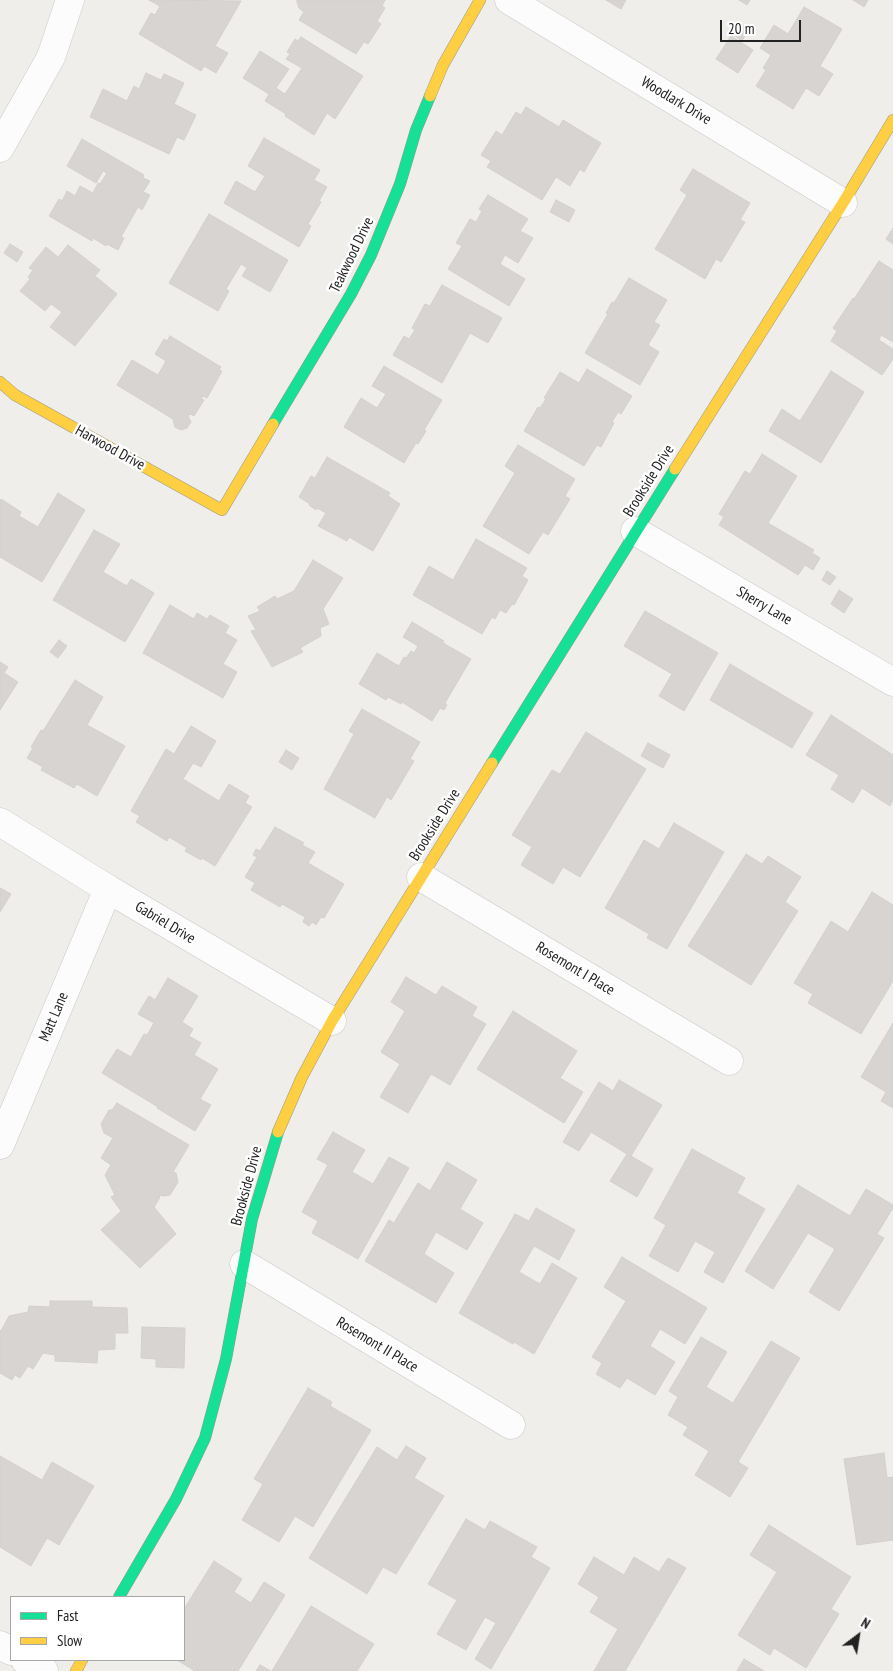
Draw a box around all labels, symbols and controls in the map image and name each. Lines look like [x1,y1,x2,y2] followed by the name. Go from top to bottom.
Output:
[723,10,804,42] scale bar
[728,19,754,38] text: 20 m
[638,73,714,129] street label: Woodlark Drive
[326,214,378,296] street label: Teakwood Drive
[72,422,148,474] street label: Harwood Drive
[620,442,678,520] street label: Brookside Drive
[733,583,795,629] street label: Sherry Lane
[406,786,464,864] street label: Brookside Drive
[131,898,199,948] street label: Gabriel Drive
[532,938,618,1000] street label: Rosemont I Place
[36,990,72,1044] street label: Matt Lane
[228,1144,266,1228] street label: Brookside Drive
[333,1314,421,1376] street label: Rosemont II Place
[10,1596,185,1661] legend
[57,1606,78,1625] text: Fast
[833,1611,883,1661] north arrow
[858,1613,874,1633] text: N
[57,1631,82,1650] text: Slow

